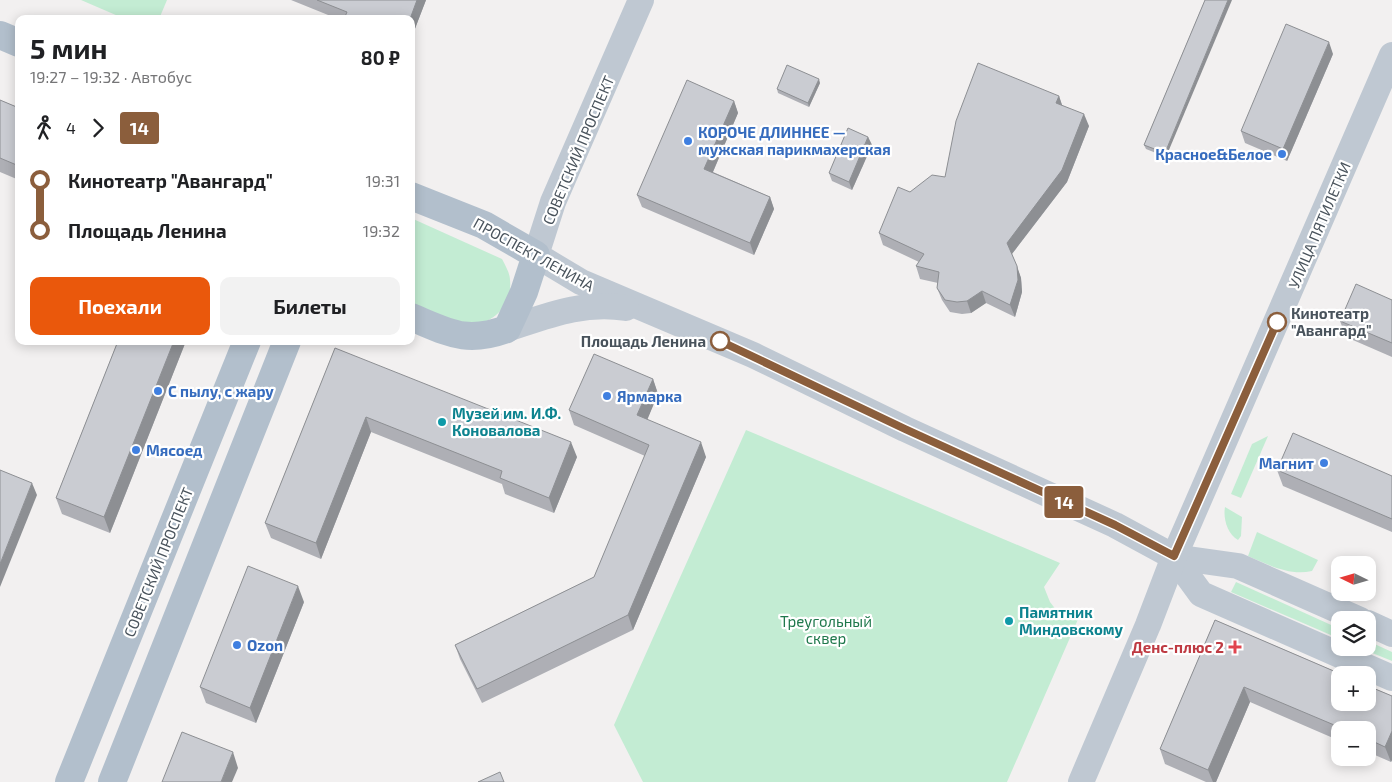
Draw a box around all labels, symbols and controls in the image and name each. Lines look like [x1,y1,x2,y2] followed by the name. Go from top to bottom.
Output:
[30,31,108,65] text: 5 мин
[361,46,400,69] text: 80 ₽
[30,67,192,86] text: 19:27 – 19:32 · Автобус
[538,73,618,227] street label: СОВЕТСКИЙ ПРОСПЕКТ
[30,114,58,142] icon: walk
[84,114,112,142] icon: forward
[130,117,149,139] text: 14
[66,118,76,137] text: 4
[698,123,891,158] place label: КОРОЧЕ ДЛИННЕЕ — мужская парикмахерская
[682,135,694,147] marker: КОРОЧЕ ДЛИННЕЕ — мужская парикмахерская
[1155,145,1272,163] place label: Красное&Белое
[1276,148,1288,160] marker: Красное&Белое
[1284,159,1354,291] street label: УЛИЦА ПЯТИЛЕТКИ
[68,169,273,192] text: Кинотеатр "Авангард"
[365,171,400,190] text: 19:31
[471,213,598,295] street label: ПРОСПЕКТ ЛЕНИНА
[68,219,227,242] text: Площадь Ленина
[363,221,400,240] text: 19:32
[30,277,210,335] button: Поехали
[220,277,400,335] button: Билеты
[1291,304,1372,339] place label: Кинотеатр "Авангард"
[1267,312,1287,332] marker: Кинотеатр "Авангард"
[710,331,730,351] marker: Площадь Ленина
[581,332,706,350] place label: Площадь Ленина
[168,382,274,400] place label: С пылу, с жару
[152,385,164,397] marker: С пылу, с жару
[617,387,682,405] place label: Ярмарка
[601,390,613,402] marker: Ярмарка
[452,404,561,439] place label: Музей им. И.Ф. Коновалова
[436,416,448,428] marker: Музей им. И.Ф. Коновалова
[146,441,203,459] place label: Мясоед
[130,444,142,456] marker: Мясоед
[1259,454,1314,472] place label: Магнит
[1318,457,1330,469] marker: Магнит
[120,484,196,639] street label: СОВЕТСКИЙ ПРОСПЕКТ
[1042,486,1086,518] line badge: 14
[1054,491,1074,513] text: 14
[1331,556,1376,601] north arrow
[1331,556,1376,766] map controls
[1019,603,1124,638] place label: Памятник Миндовскому
[1331,611,1376,656] button: layers
[780,612,872,647] park label: Треугольный сквер
[1003,615,1015,627] marker: Памятник Миндовскому
[247,636,283,654] place label: Ozon
[1132,638,1224,656] place label: Денс-плюс 2
[231,639,243,651] marker: Ozon
[1228,640,1242,654] marker: Денс-плюс 2
[1331,666,1376,711] button: +
[1331,721,1376,766] button: −

